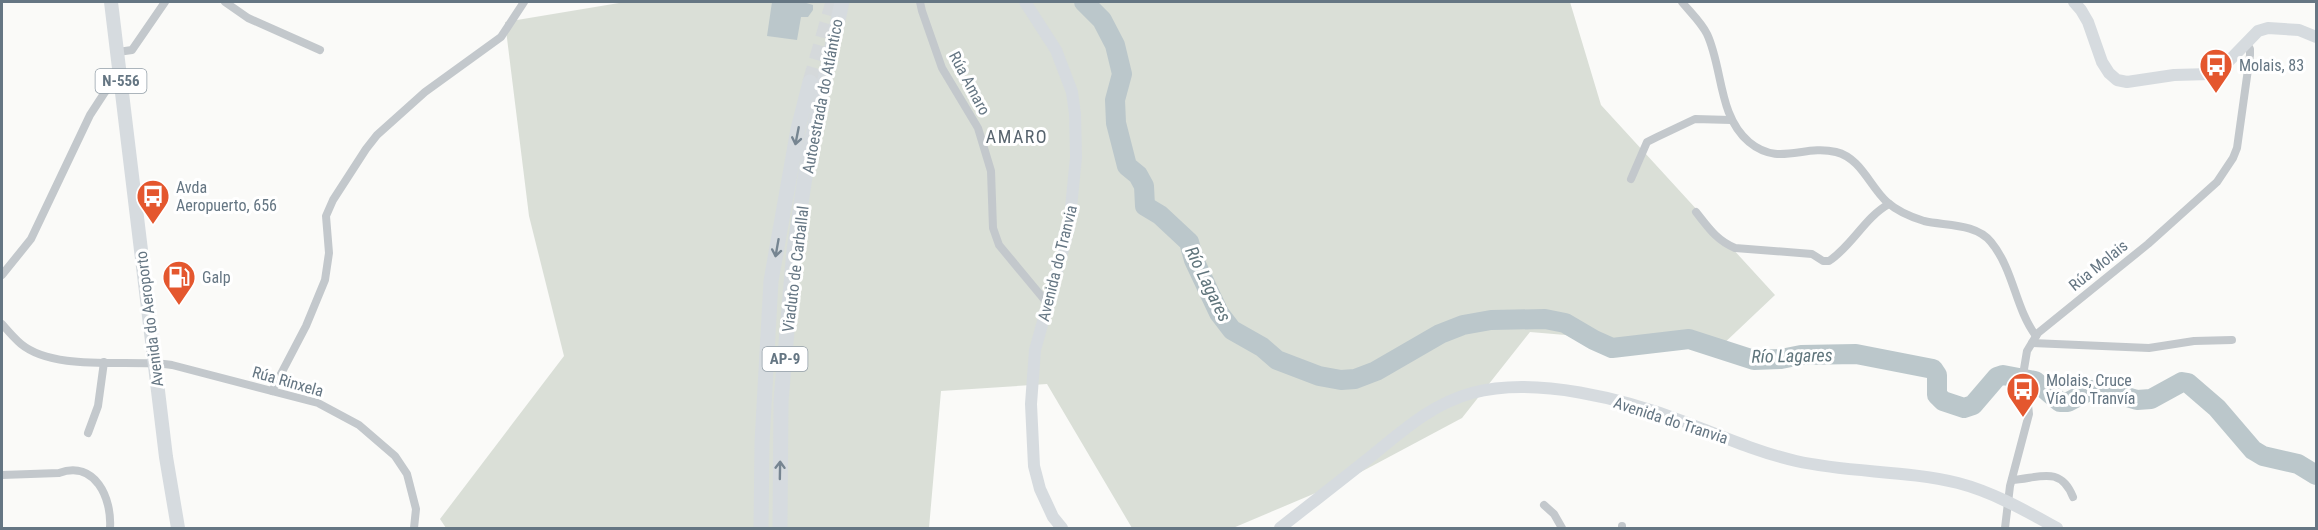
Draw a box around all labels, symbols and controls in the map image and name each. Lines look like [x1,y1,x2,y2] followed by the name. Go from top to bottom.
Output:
[798,17,847,175] street label: Autoestrada do Atlántico
[2198,47,2234,94] bus stop icon: Molais, 83
[945,48,994,118] street label: Rúa Amaro
[2239,56,2304,75] place label: Molais, 83
[96,69,146,93] road number: N-556
[791,125,802,145] one-way arrow
[986,126,1048,147] district label: AMARO
[135,178,171,225] bus stop icon: Avda Aeropuerto, 656
[176,178,277,215] place label: Avda Aeropuerto, 656
[1034,203,1081,323] street label: Avenida do Tranvia
[778,205,813,333] street label: Viaduto de Carballal
[2065,236,2131,295] street label: Rúa Molais
[771,238,782,258] one-way arrow
[1181,243,1236,325] water label: Río Lagares
[132,250,167,388] street label: Avenida do Aeroporto
[161,259,197,306] fuel station icon: Galp
[202,268,231,287] place label: Galp
[1751,344,1833,367] water label: Río Lagares
[762,347,808,371] road number: AP-9
[250,362,326,401] street label: Rúa Rinxela
[2005,371,2041,418] bus stop icon: Molais, Cruce Vía do Tranvía
[2046,371,2135,408] place label: Molais, Cruce Vía do Tranvía
[1611,393,1730,448] street label: Avenida do Tranvia
[774,461,785,481] one-way arrow

